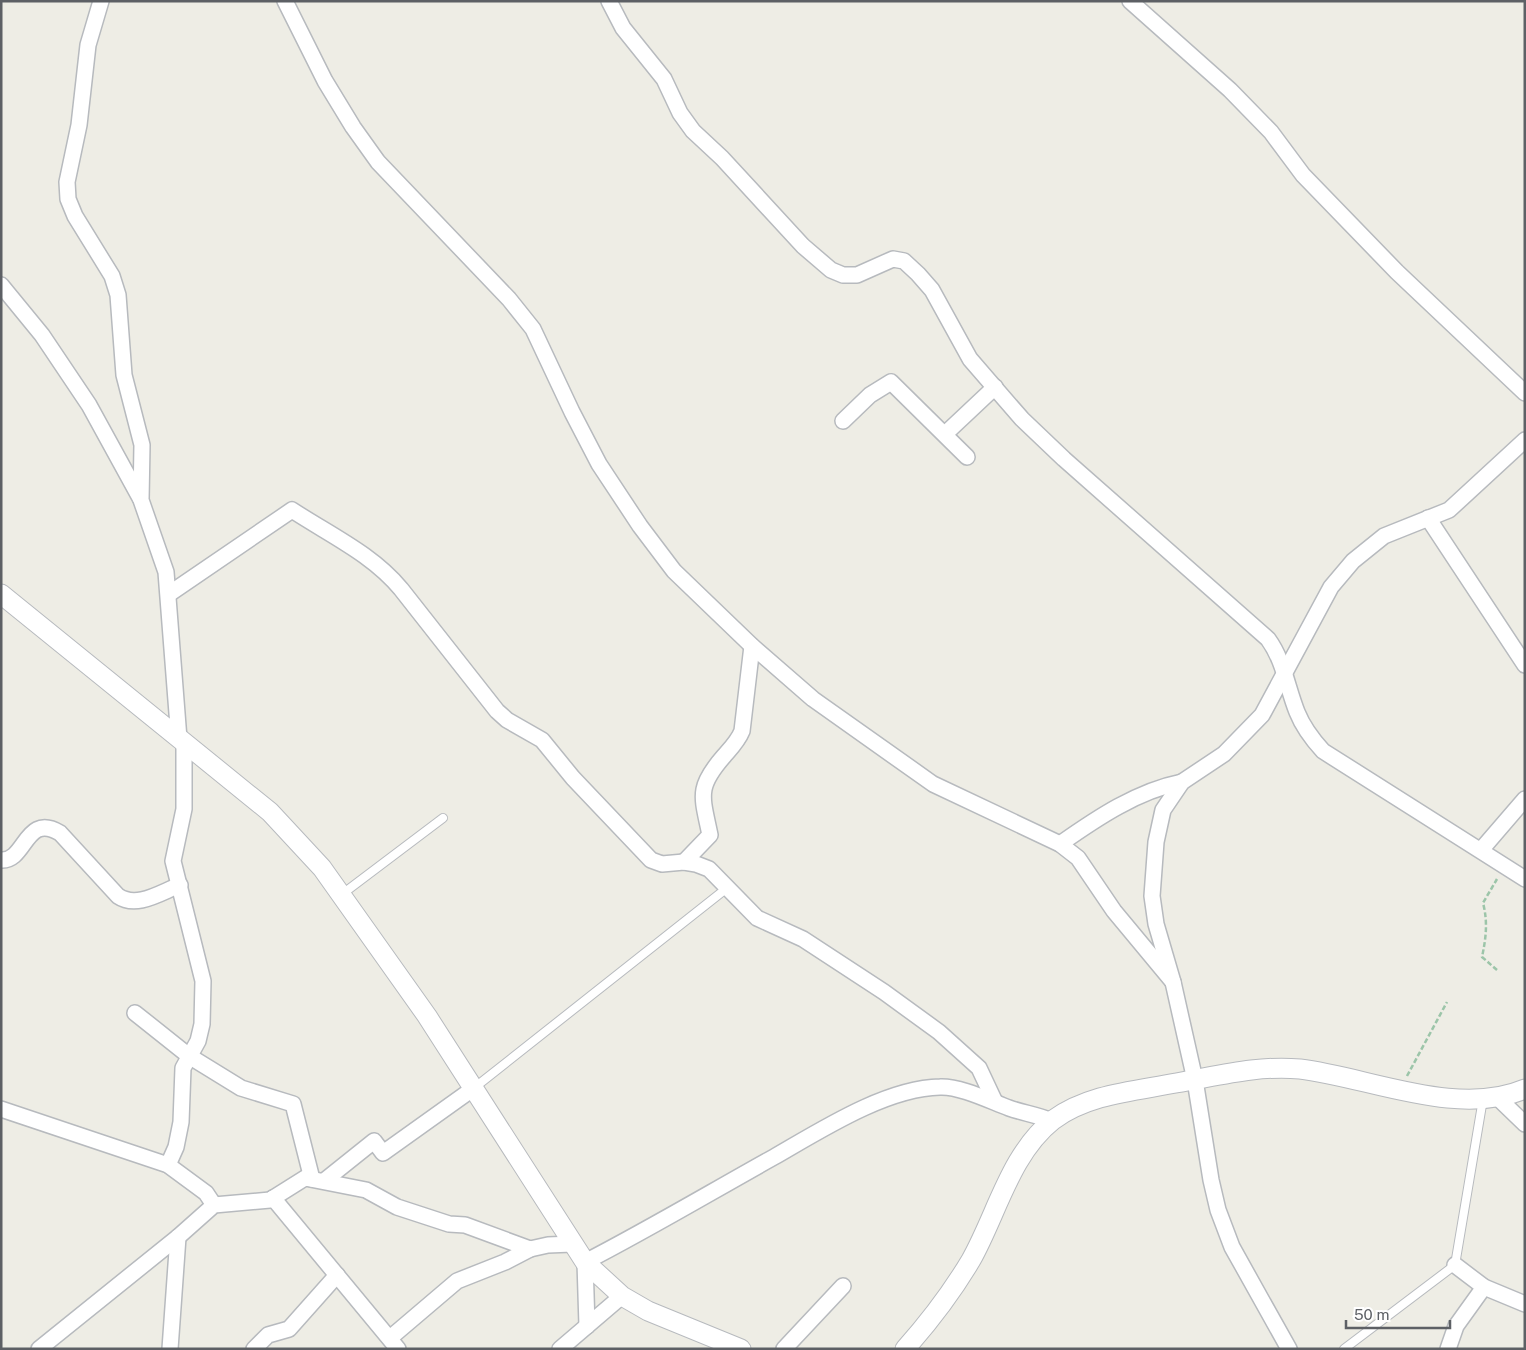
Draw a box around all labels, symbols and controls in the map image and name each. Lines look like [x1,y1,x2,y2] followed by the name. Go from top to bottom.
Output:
[1346,1298,1450,1330] scale bar
[1354,1306,1389,1323] text: 50 m

